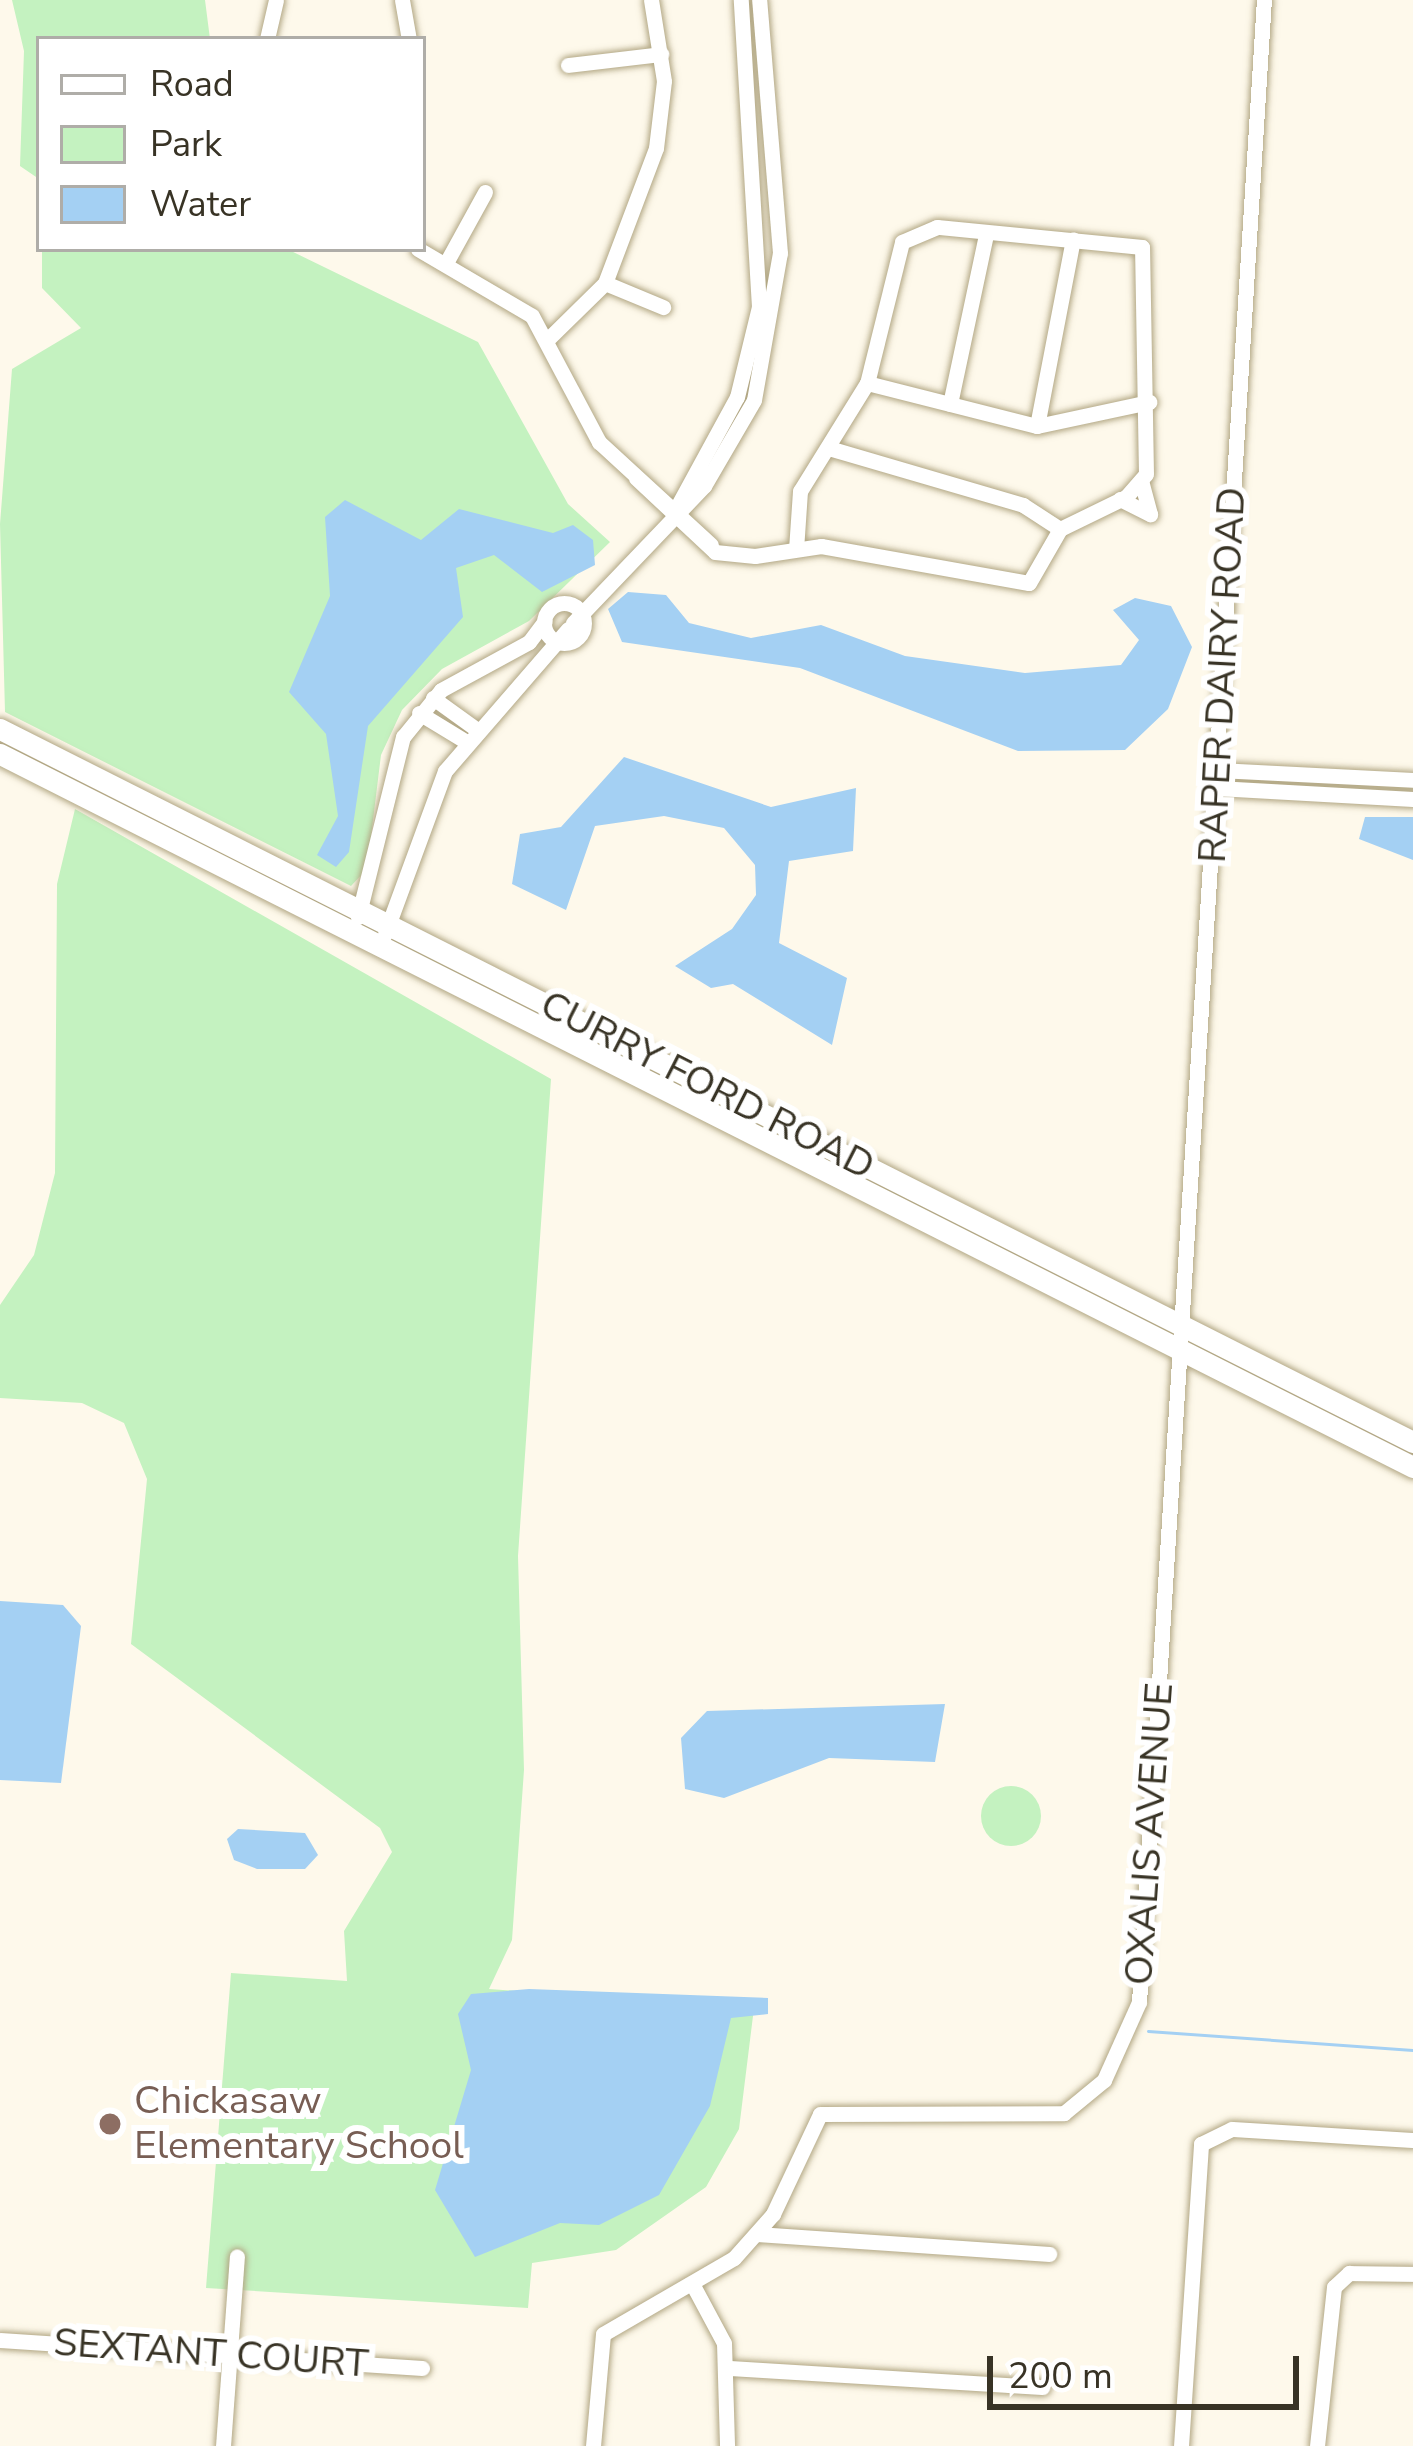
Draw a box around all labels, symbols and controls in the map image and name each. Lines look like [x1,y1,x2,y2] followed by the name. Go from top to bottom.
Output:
[36,36,426,252] legend
[150,60,234,109] text: Road
[150,120,222,169] text: Park
[150,180,251,229] text: Water
[1190,486,1256,864] street label: RAPER DAIRY ROAD
[532,982,882,1190] street label: CURRY FORD ROAD
[1116,1681,1184,1987] street label: OXALIS AVENUE
[134,2079,464,2170] place label: Chickasaw Elementary School
[97,2111,123,2137] marker: Chickasaw Elementary School
[52,2320,370,2388] street label: SEXTANT COURT
[993,2332,1305,2406] scale bar
[1008,2352,1113,2401] text: 200 m

